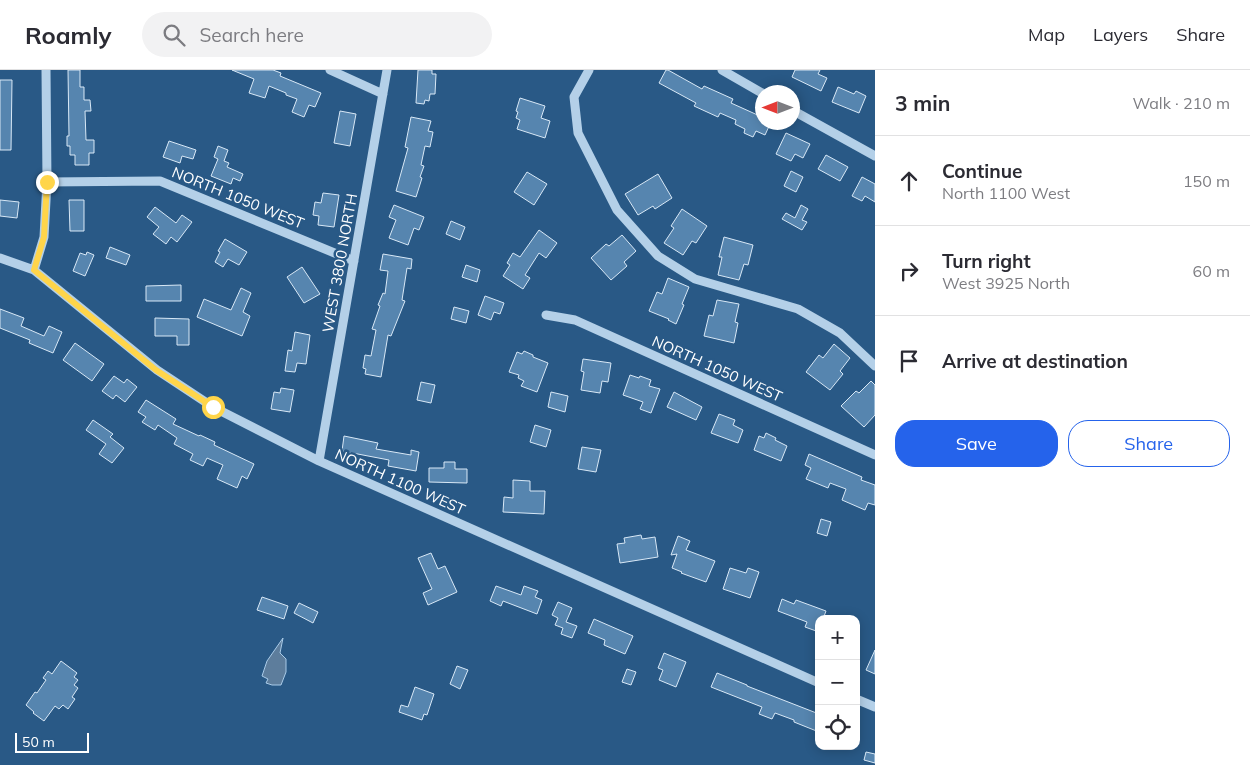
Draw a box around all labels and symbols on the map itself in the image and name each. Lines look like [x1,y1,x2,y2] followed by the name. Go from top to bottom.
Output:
[755,85,800,130] north arrow
[169,162,307,233] street label: NORTH 1050 WEST
[36,171,59,194] route end
[318,192,361,334] street label: WEST 3800 NORTH
[649,331,785,406] street label: NORTH 1050 WEST
[202,396,225,419] route start
[332,444,468,519] street label: NORTH 1100 WEST
[15,730,89,753] scale bar

